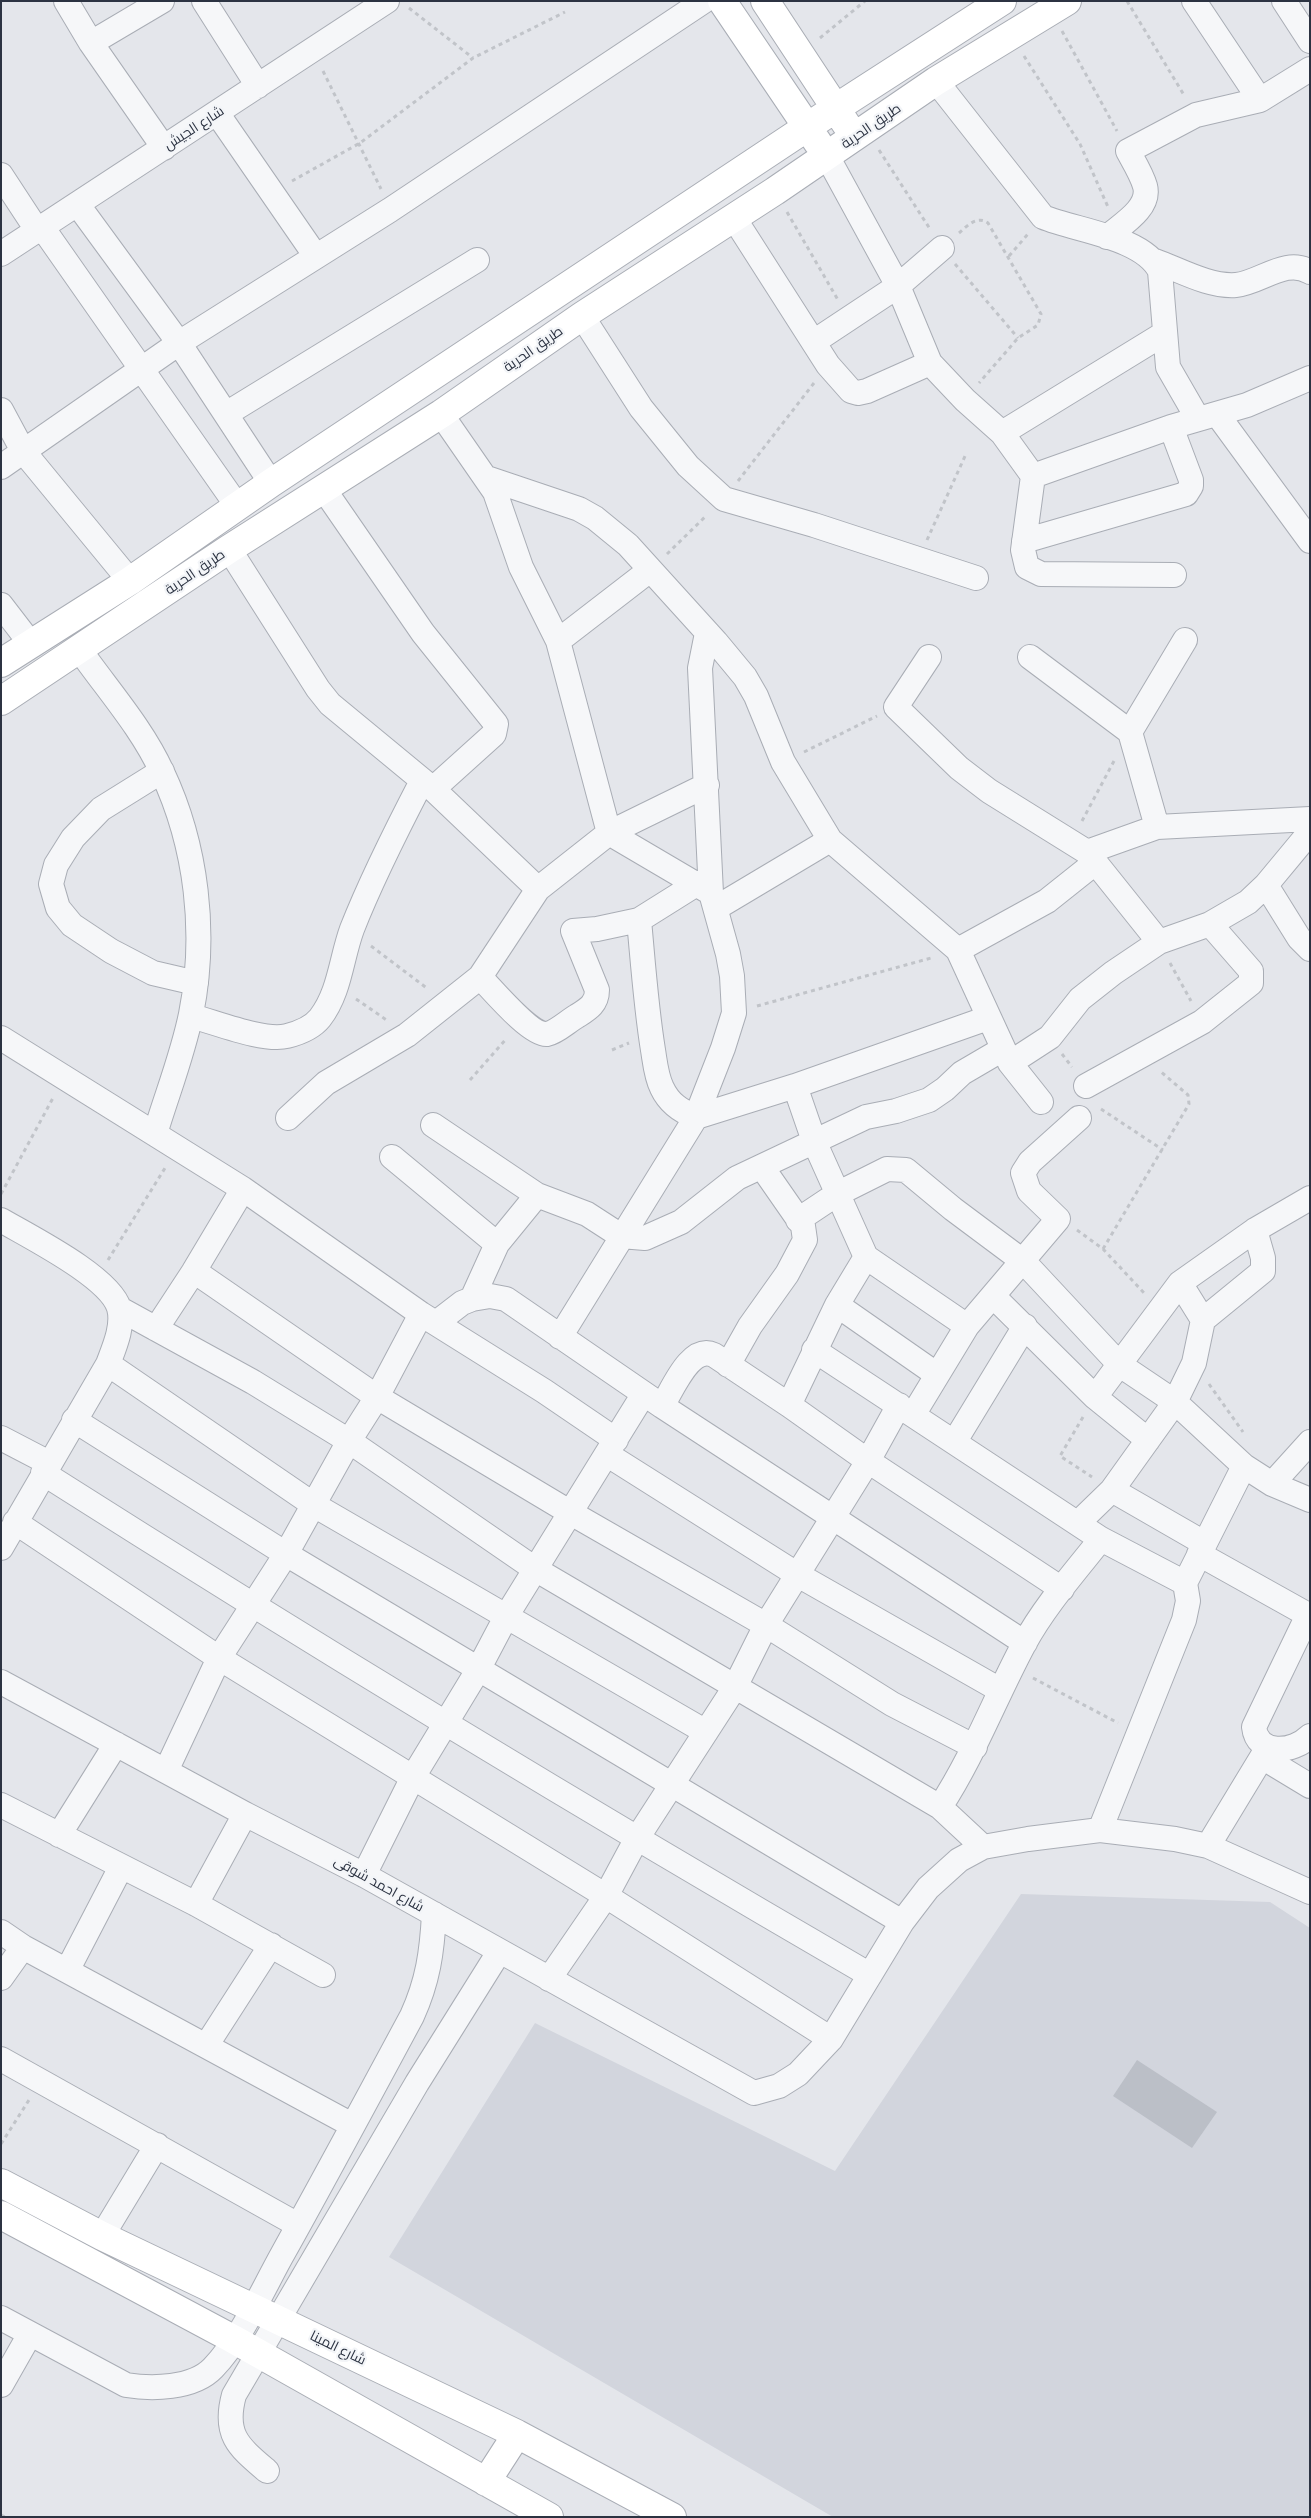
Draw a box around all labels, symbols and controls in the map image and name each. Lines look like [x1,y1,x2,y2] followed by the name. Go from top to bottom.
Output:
[838,100,904,152] street label: طريق الحرية
[161,102,227,154] street label: شارع الجيش
[500,322,566,376] street label: طريق الحرية
[162,546,228,598] street label: طريق الحرية
[331,1852,427,1916] street label: شارع احمد شوقى
[307,2327,369,2369] street label: شارع المينا

